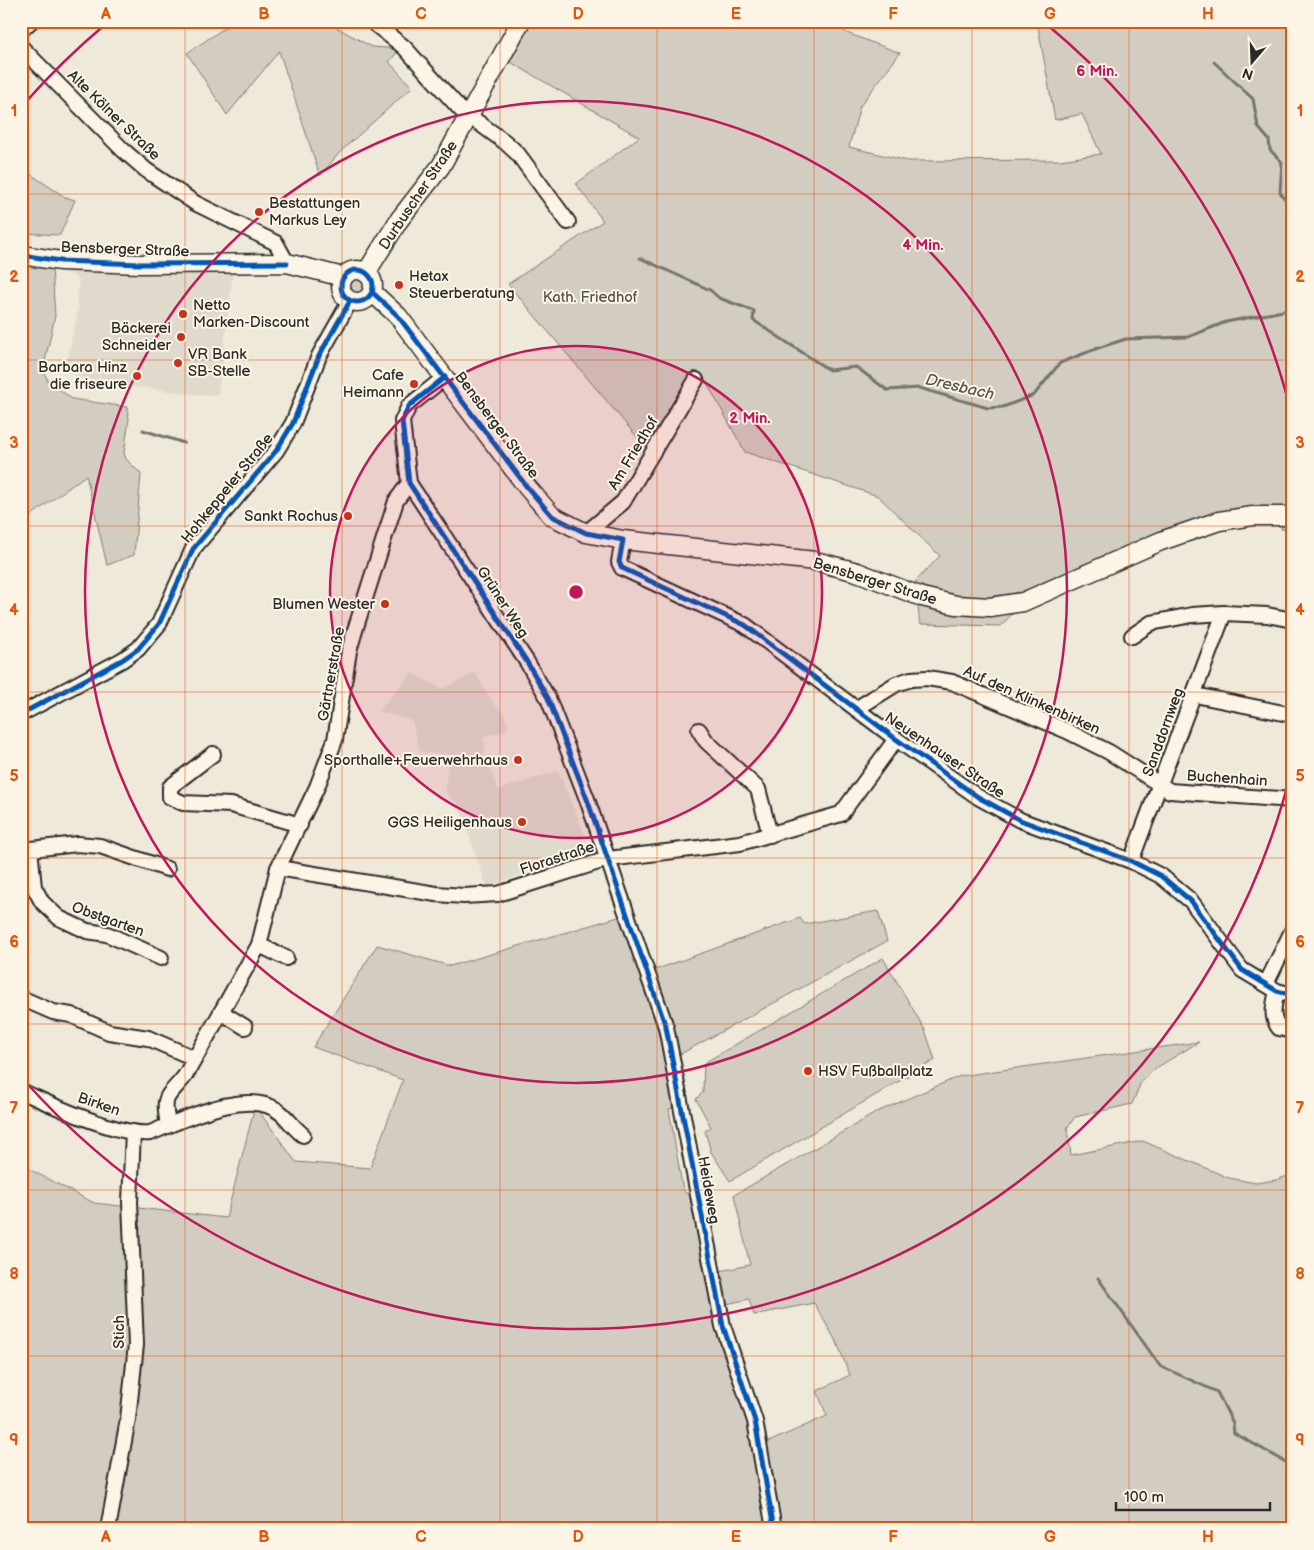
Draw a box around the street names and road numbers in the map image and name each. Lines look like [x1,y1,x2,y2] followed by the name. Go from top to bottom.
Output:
[63,66,164,165] street label: Alte Kölner Straße
[375,137,462,254] street label: Durbuscher Straße
[60,238,190,261] street label: Bensberger Straße
[450,368,543,483] street label: Bensberger Straße
[604,413,663,493] street label: Am Friedhof
[177,429,278,547] street label: Hohkeppeler Straße
[810,554,939,609] street label: Bensberger Straße
[472,563,533,642] street label: Grüner Weg
[314,625,349,723] street label: Gärtnerstraße
[961,662,1103,739] street label: Auf den Klinkenbirken
[1139,685,1188,779] street label: Sanddornweg
[881,708,1009,803] street label: Neuenhauser Straße
[1186,766,1268,791] street label: Buchenhain
[517,837,597,879] street label: Florastraße
[69,898,147,941] street label: Obstgarten
[75,1088,123,1121] street label: Birken
[693,1155,724,1225] street label: Heideweg
[110,1315,129,1349] street label: Stich

